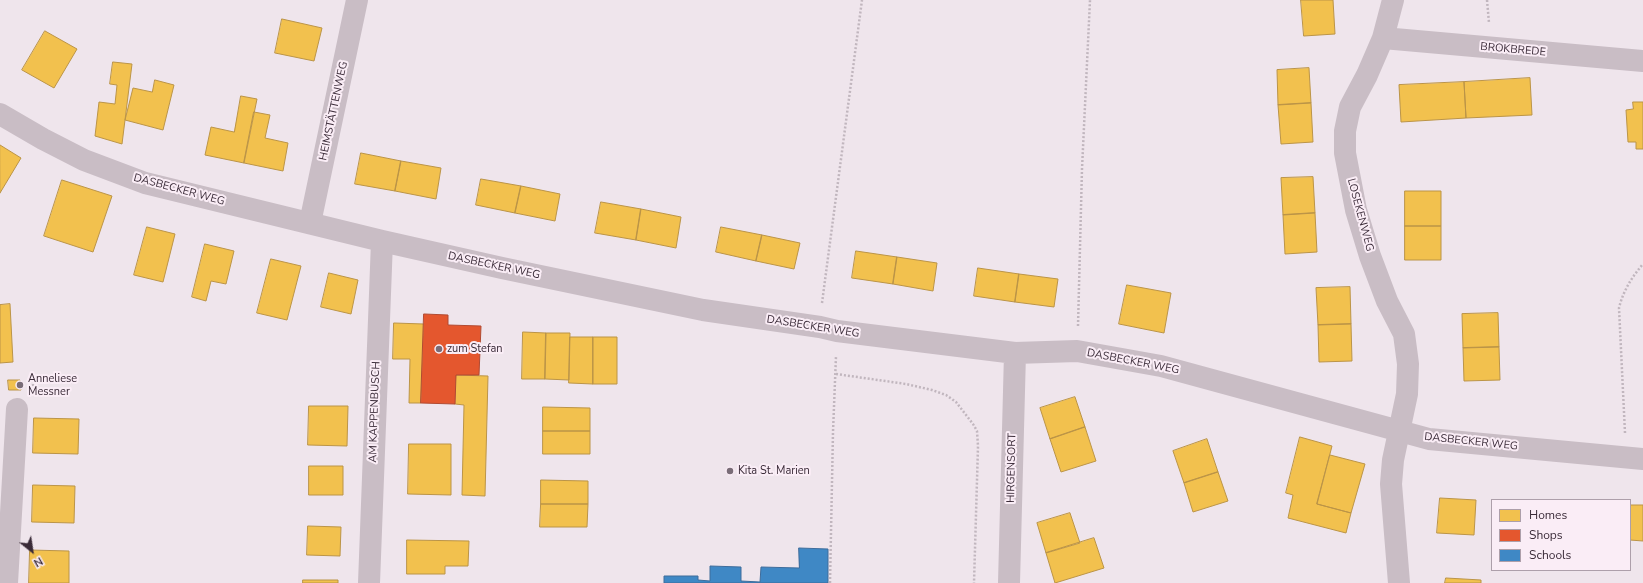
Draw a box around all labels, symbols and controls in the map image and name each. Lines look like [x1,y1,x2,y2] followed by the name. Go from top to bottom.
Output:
[1480,41,1546,59] street label: BROKBREDE
[317,60,351,162] street label: HEIMSTÄTTENWEG
[132,171,226,209] street label: DASBECKER WEG
[1344,177,1376,253] street label: LOSEKENWEG
[447,250,541,282] street label: DASBECKER WEG
[766,313,860,341] street label: DASBECKER WEG
[447,342,503,356] place label: zum Stefan
[434,344,444,354] marker: zum Stefan
[1086,347,1180,377] street label: DASBECKER WEG
[367,361,383,463] street label: AM KAPPENBUSCH
[28,372,77,398] place label: Anneliese Messner
[15,380,25,390] marker: Anneliese Messner
[1424,431,1518,453] street label: DASBECKER WEG
[1005,433,1019,503] street label: HIRGENSORT
[738,464,810,478] place label: Kita St. Marien
[725,466,735,476] marker: Kita St. Marien
[1491,499,1631,571] legend
[1529,507,1567,523] text: Homes
[1529,527,1563,543] text: Shops
[12,531,52,571] north arrow
[1529,547,1571,563] text: Schools
[31,553,46,570] text: N

